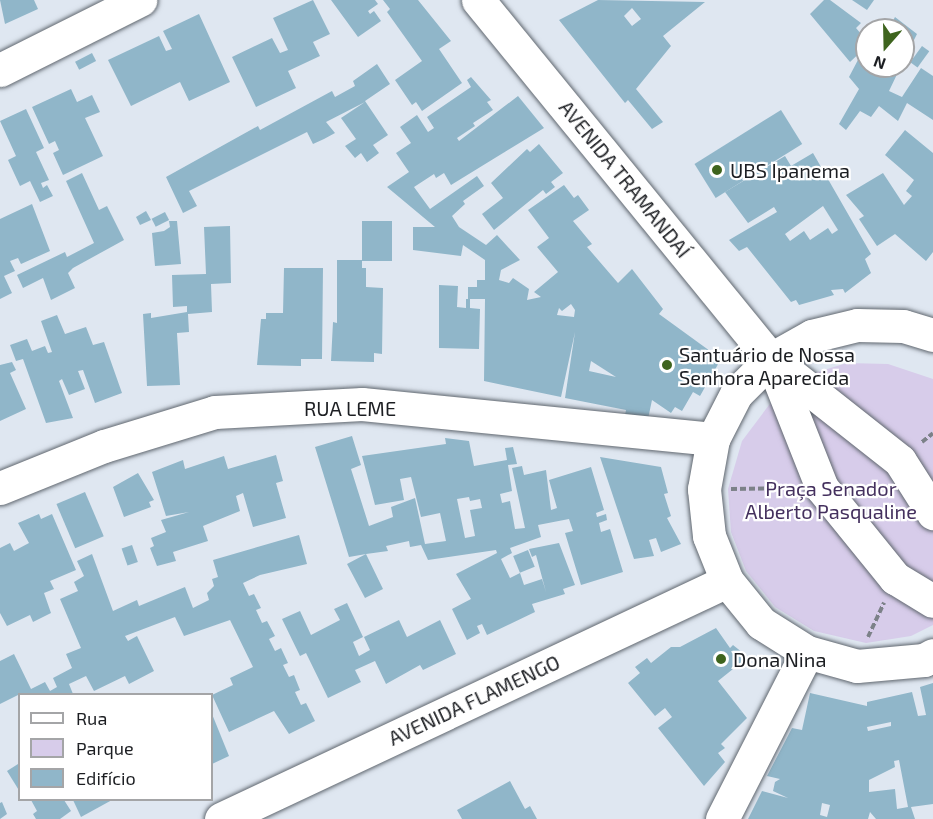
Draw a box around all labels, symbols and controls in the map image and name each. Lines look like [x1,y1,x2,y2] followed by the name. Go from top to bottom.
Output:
[855,18,915,78] north arrow
[871,53,888,74] text: N
[554,95,696,263] street label: AVENIDA TRAMANDAÍ
[730,158,850,182] place label: UBS Ipanema
[708,161,726,179] marker: UBS Ipanema
[679,342,855,389] place label: Santuário de Nossa Senhora Aparecida
[660,358,674,372] marker: Santuário de Nossa Senhora Aparecida
[304,396,396,420] street label: RUA LEME
[745,476,917,523] park label: Praça Senador Alberto Pasqualine
[733,647,826,671] place label: Dona Nina
[384,650,564,750] street label: AVENIDA FLAMENGO
[714,652,728,666] marker: Dona Nina
[18,693,213,801] legend
[76,707,107,729] text: Rua
[76,737,134,759] text: Parque
[76,767,136,789] text: Edifício

